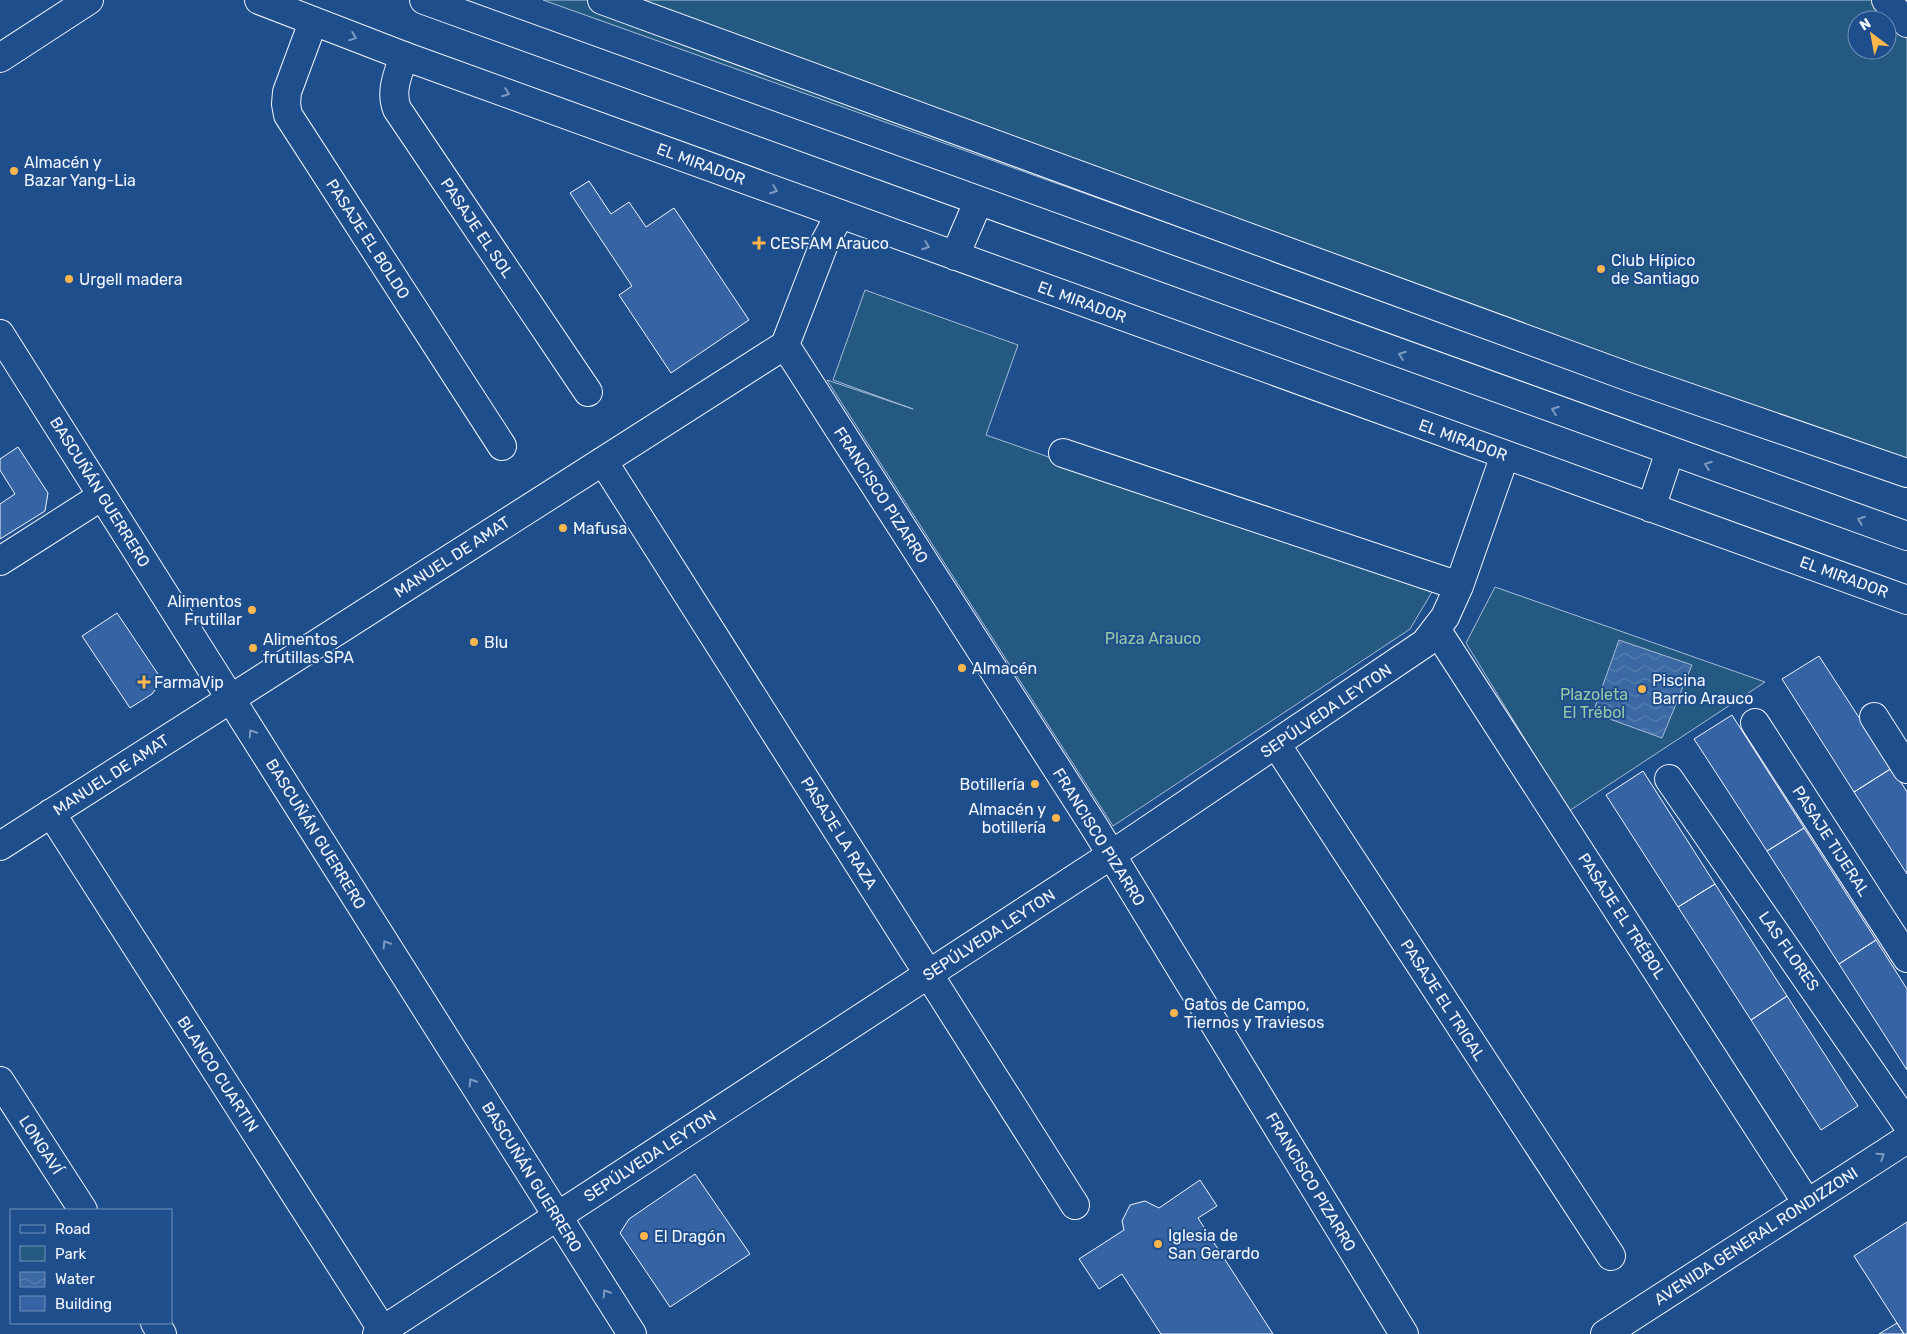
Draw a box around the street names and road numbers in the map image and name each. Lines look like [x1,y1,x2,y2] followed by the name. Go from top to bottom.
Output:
[654,139,748,189] street label: EL MIRADOR
[437,174,517,282] street label: PASAJE EL SOL
[322,176,414,302] street label: PASAJE EL BOLDO
[1035,277,1129,327] street label: EL MIRADOR
[46,413,154,571] street label: BASCUÑÁN GUERRERO
[1416,415,1510,465] street label: EL MIRADOR
[830,423,932,567] street label: FRANCISCO PIZARRO
[390,512,514,602] street label: MANUEL DE AMAT
[1797,552,1891,602] street label: EL MIRADOR
[1256,659,1395,762] street label: SEPÚLVEDA LEYTON
[49,730,173,820] street label: MANUEL DE AMAT
[262,755,370,913] street label: BASCUÑÁN GUERRERO
[1049,765,1149,909] street label: FRANCISCO PIZARRO
[797,773,881,893] street label: PASAJE LA RAZA
[1788,782,1874,900] street label: PASAJE TIJERAL
[1574,850,1670,982] street label: PASAJE EL TRÉBOL
[919,884,1059,985] street label: SEPÚLVEDA LEYTON
[1755,908,1823,994] street label: LAS FLORES
[1397,936,1489,1064] street label: PASAJE EL TRIGAL
[173,1012,263,1136] street label: BLANCO CUARTIN
[478,1098,586,1256] street label: BASCUÑÁN GUERRERO
[580,1105,720,1206] street label: SEPÚLVEDA LEYTON
[1262,1109,1360,1255] street label: FRANCISCO PIZARRO
[15,1112,67,1178] street label: LONGAVÍ
[1651,1163,1861,1309] street label: AVENIDA GENERAL RONDIZZONI

